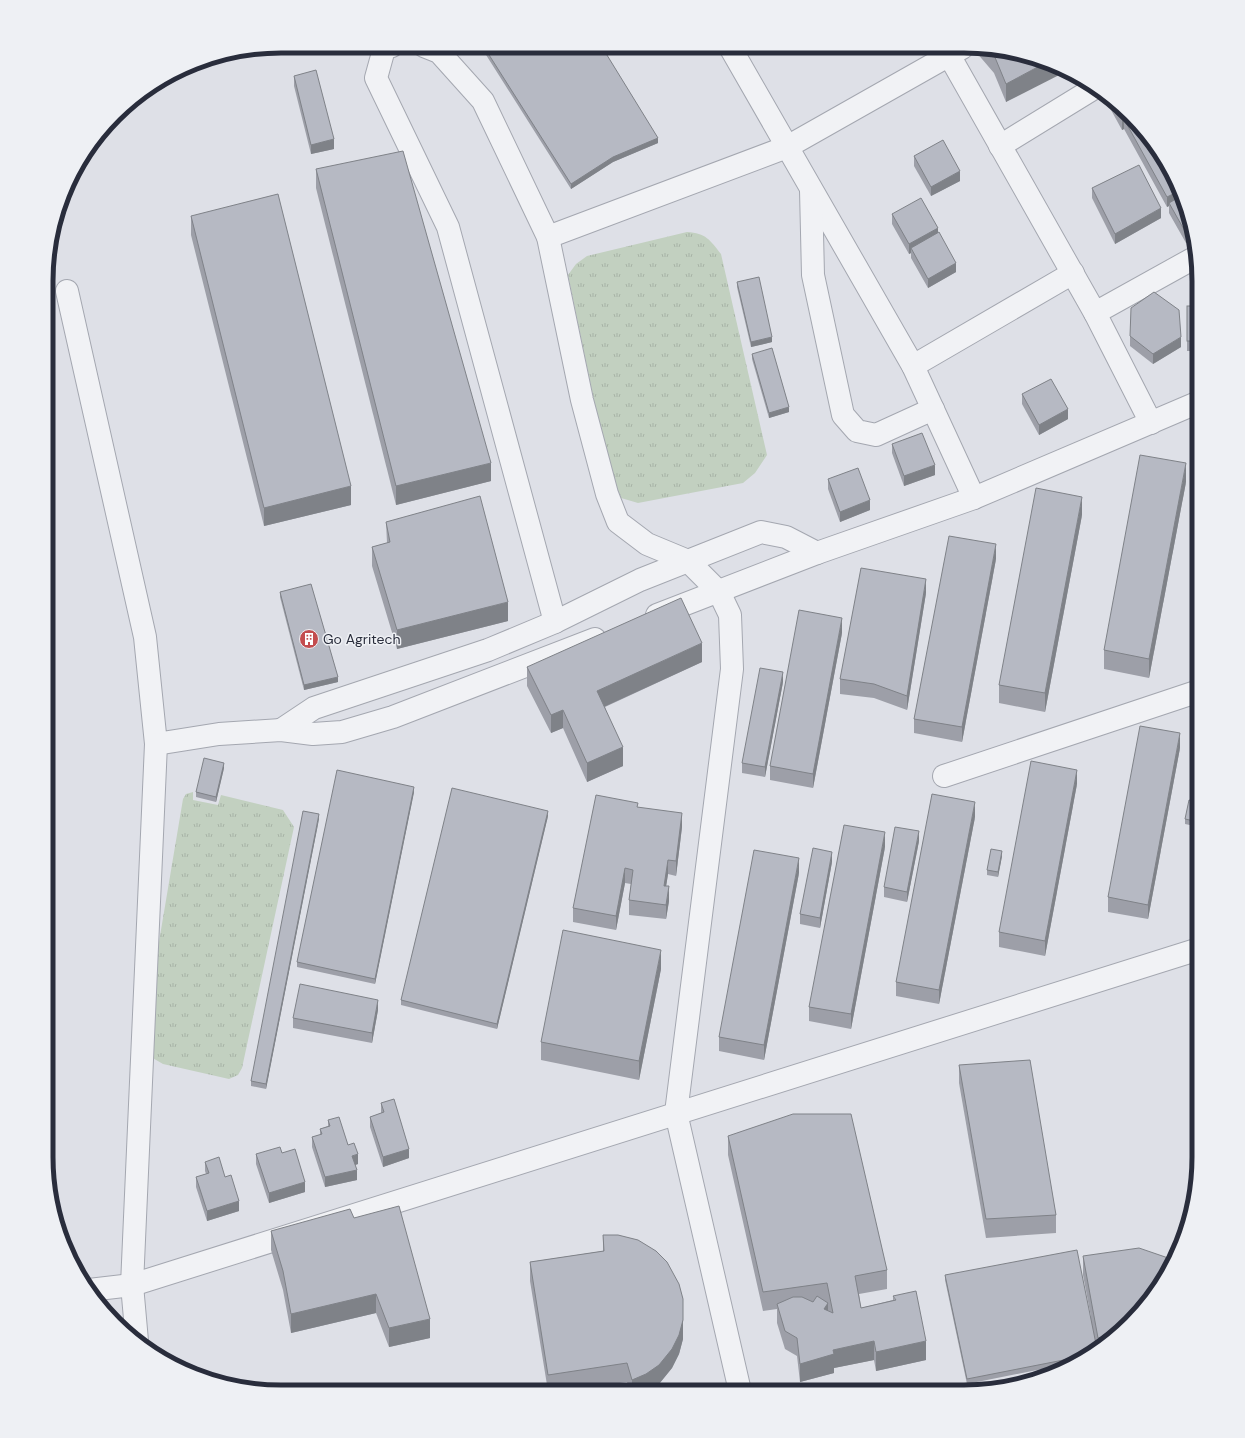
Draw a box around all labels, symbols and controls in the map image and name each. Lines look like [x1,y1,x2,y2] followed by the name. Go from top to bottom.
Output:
[298,628,320,650] building icon: Go Agritech
[323,630,401,648] place label: Go Agritech

